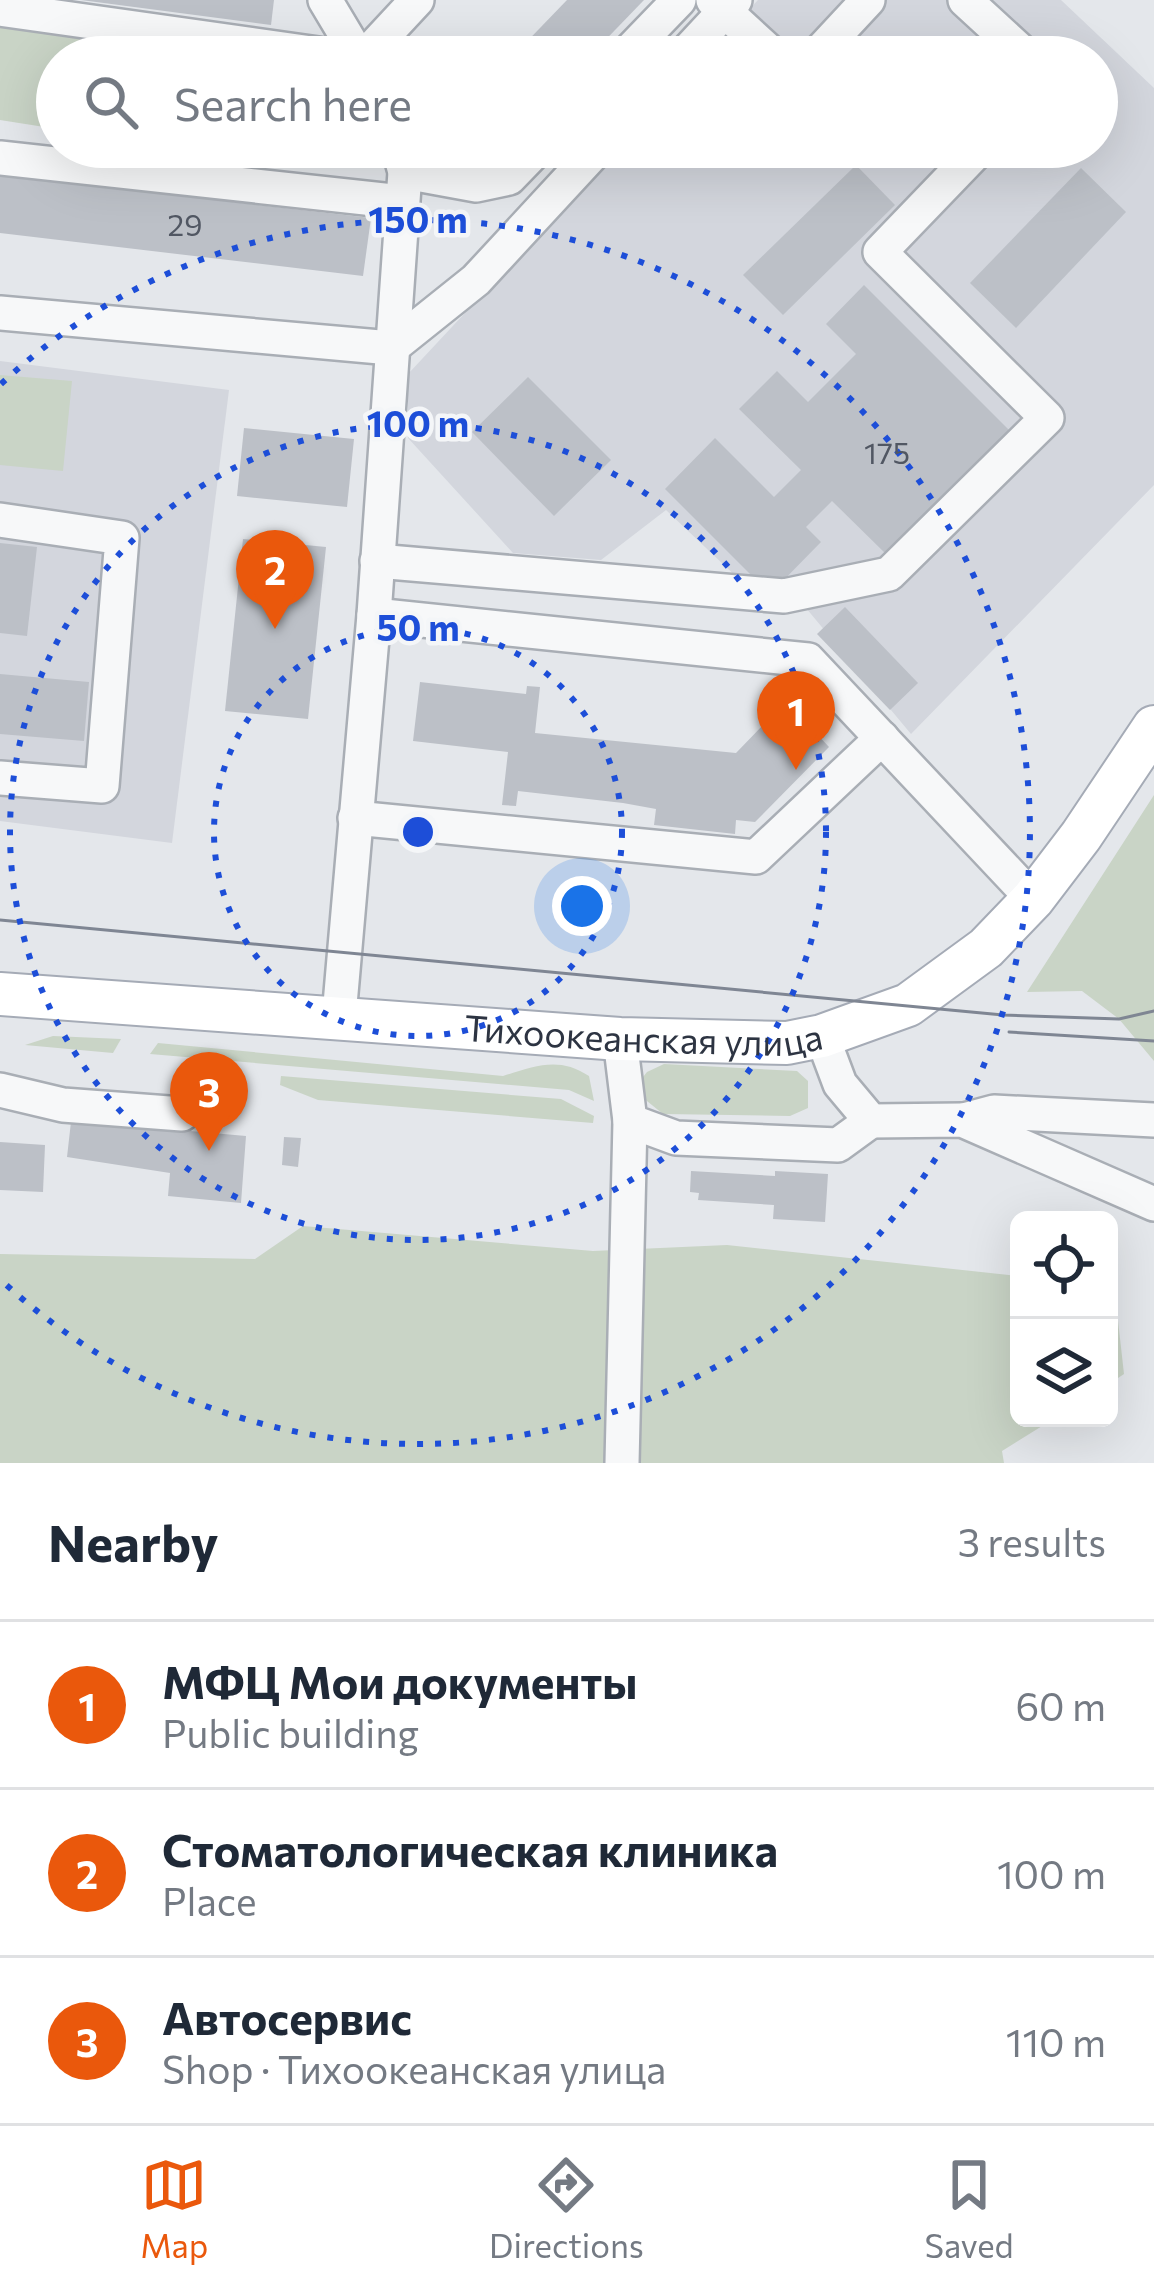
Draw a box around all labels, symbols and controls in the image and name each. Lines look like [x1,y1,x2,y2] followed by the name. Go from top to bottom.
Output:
[36,36,1118,168] search box
[78,69,144,135] icon: search
[174,75,412,130] text: Search here
[368,196,468,240] text: 150 m
[168,205,202,242] house number: 29
[367,400,469,444] text: 100 m
[864,433,910,470] house number: 175
[236,530,314,629] pin: 2
[376,604,460,648] text: 50 m
[757,671,835,770] pin: 1
[397,811,439,853] centre of rings
[552,876,612,936] your location
[463,1004,826,1063] street label: Тихоокеанская улица
[170,1052,248,1151] pin: 3
[1010,1211,1118,1427] map controls
[1010,1211,1118,1319] button: locate
[1010,1319,1118,1427] button: layers
[48,1510,218,1573] text: Nearby
[958,1517,1106,1565] text: 3 results
[162,1653,637,1708] text: МФЦ Мои документы
[78,1681,96,1729] text: 1
[1015,1681,1106,1729] text: 60 m
[162,1708,419,1756] text: Public building
[162,1821,778,1876] text: Стоматологическая клиника
[76,1849,98,1897] text: 2
[997,1849,1106,1897] text: 100 m
[162,1876,257,1924] text: Place
[162,1989,412,2044] text: Автосервис
[76,2017,98,2065] text: 3
[1006,2017,1106,2065] text: 110 m
[162,2044,666,2092] text: Shop · Тихоокеанская улица
[140,2152,208,2265] tab: Map
[489,2152,644,2265] tab: Directions
[925,2152,1014,2265] tab: Saved

